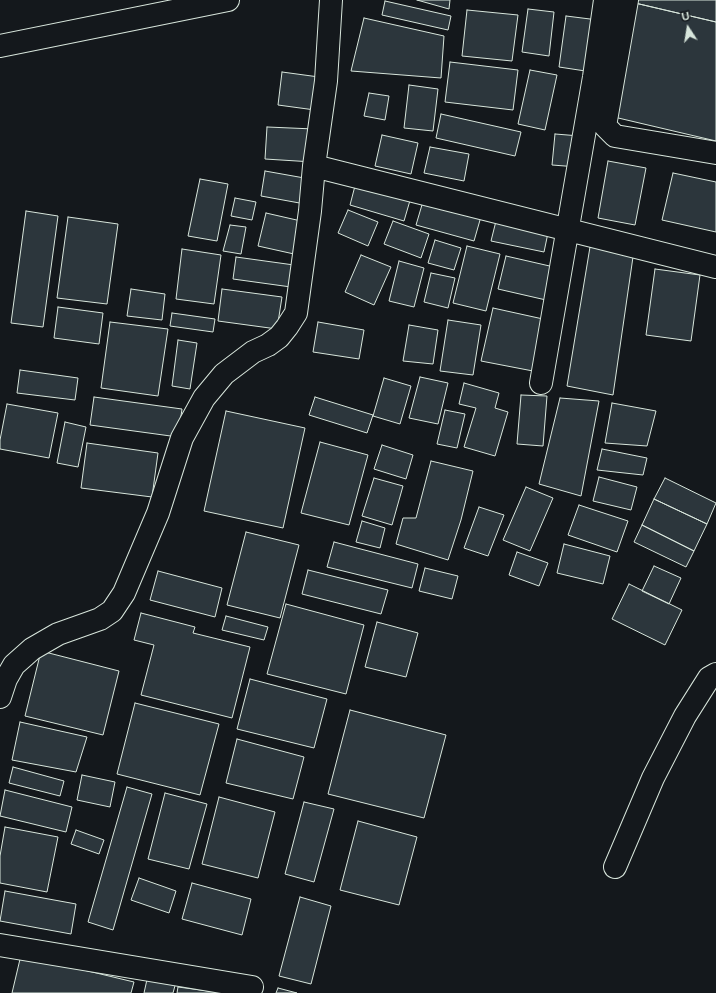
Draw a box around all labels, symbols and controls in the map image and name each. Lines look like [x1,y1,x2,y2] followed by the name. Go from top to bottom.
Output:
[668,8,708,48] north arrow
[680,9,691,24] text: U

